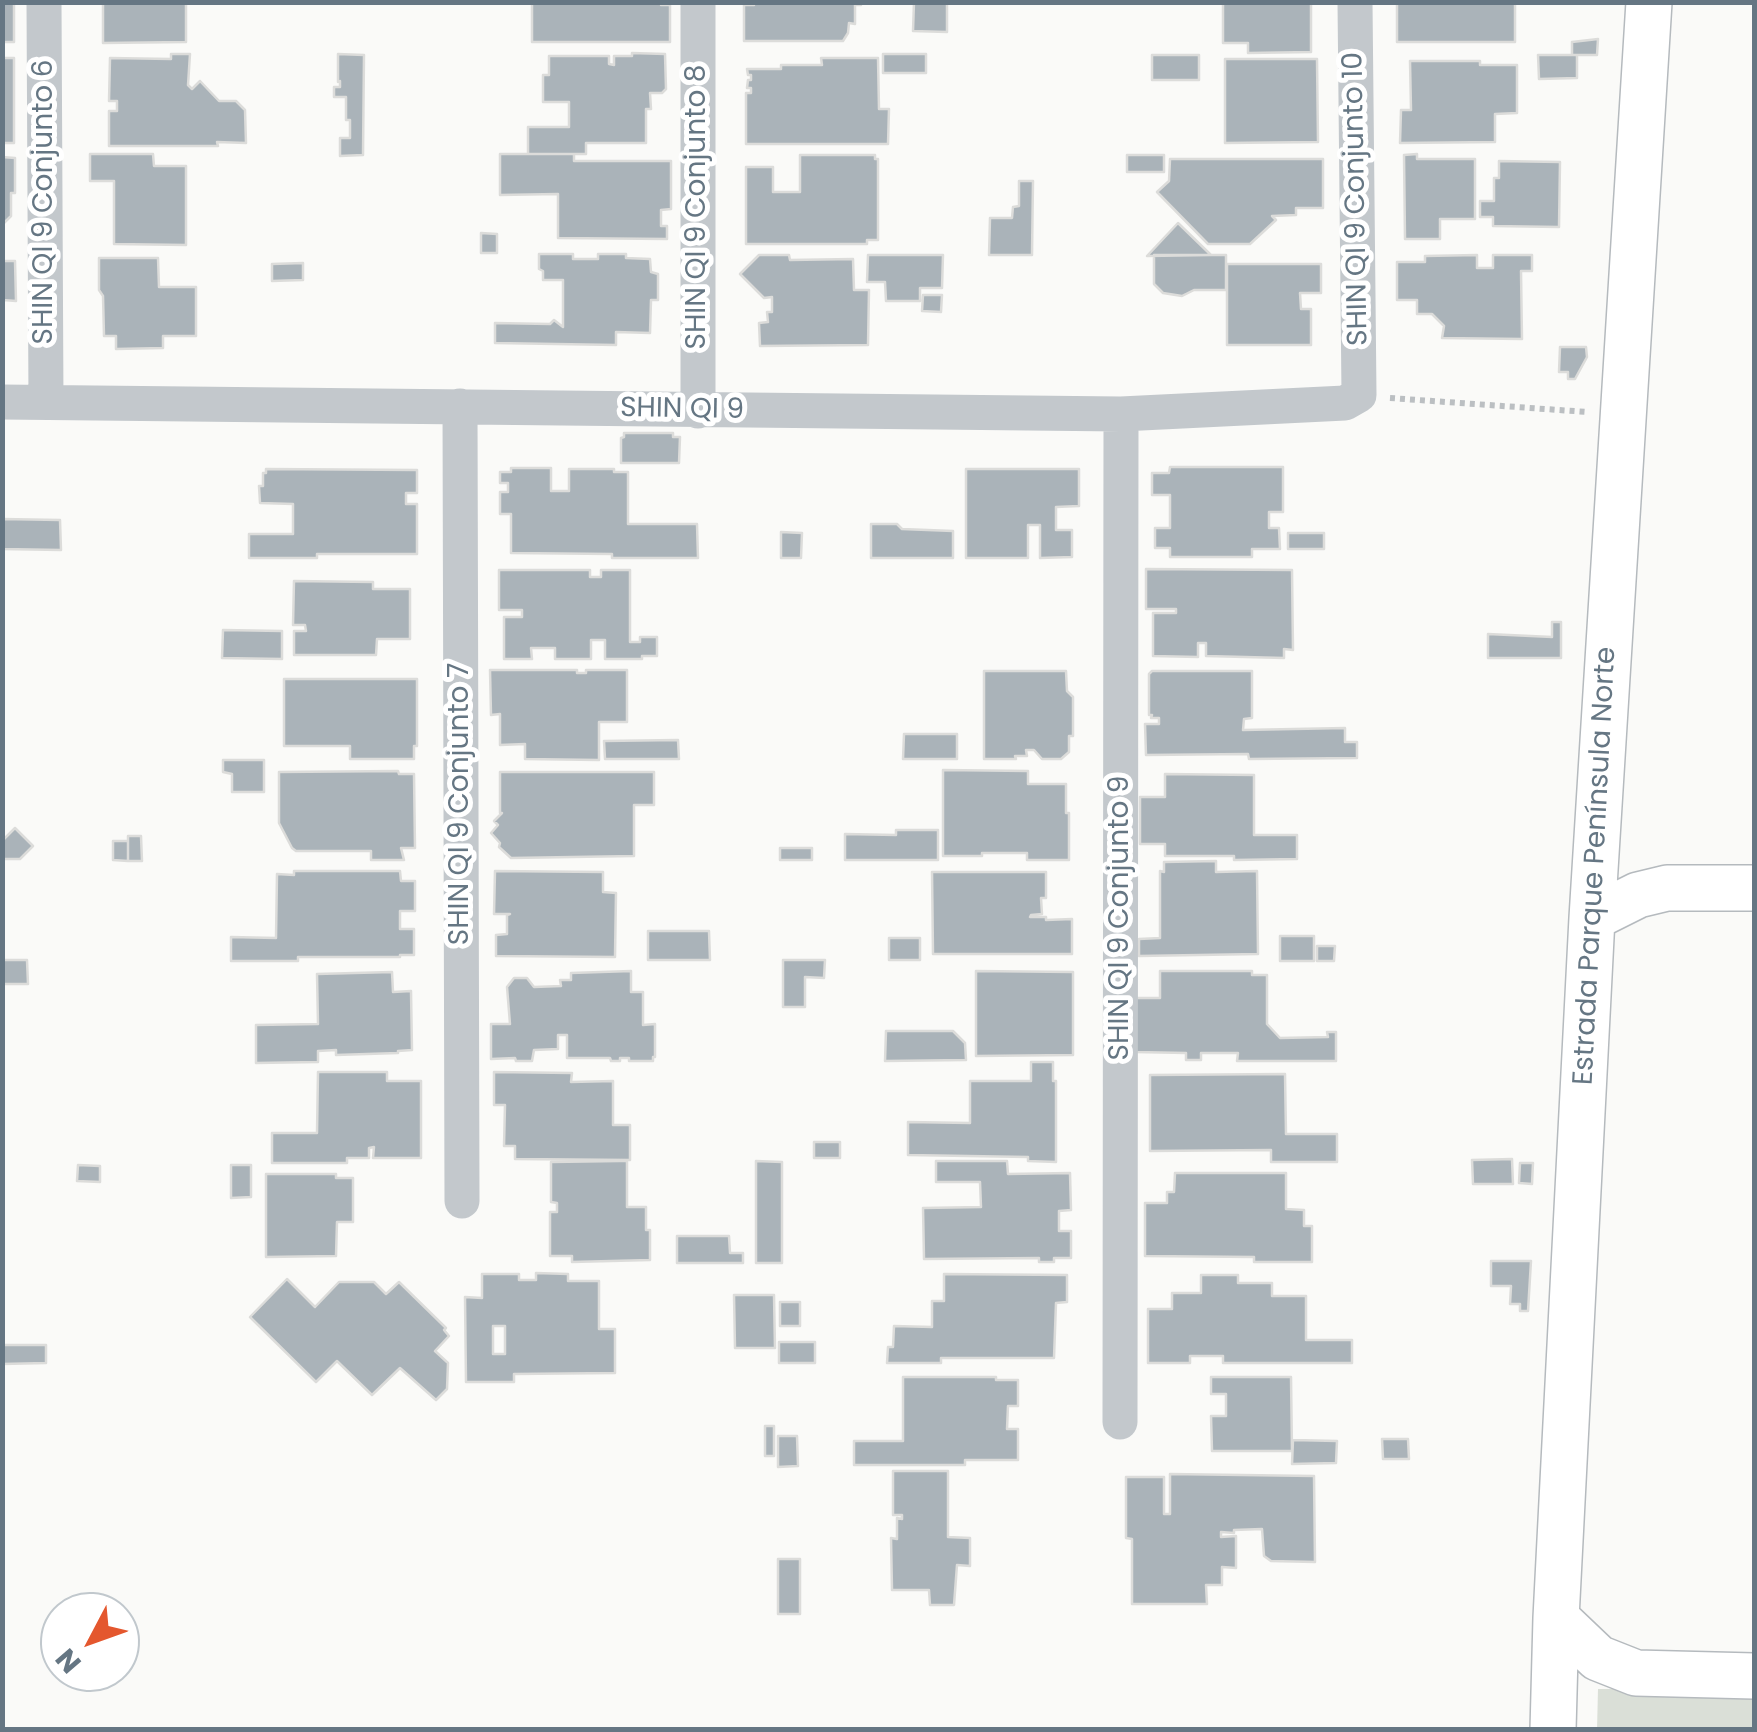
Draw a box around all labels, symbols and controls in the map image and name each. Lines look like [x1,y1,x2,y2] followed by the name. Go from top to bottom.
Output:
[1338,52,1376,346] street label: SHIN QI 9 Conjunto 10
[28,59,62,345] street label: SHIN QI 9 Conjunto 6
[681,65,715,349] street label: SHIN QI 9 Conjunto 8
[620,392,744,428] street label: SHIN QI 9
[1568,646,1624,1086] street label: Estrada Parque Península Norte
[444,663,478,945] street label: SHIN QI 9 Conjunto 7
[1104,776,1138,1060] street label: SHIN QI 9 Conjunto 9
[40,1592,140,1692] north arrow
[47,1640,90,1681] text: N

